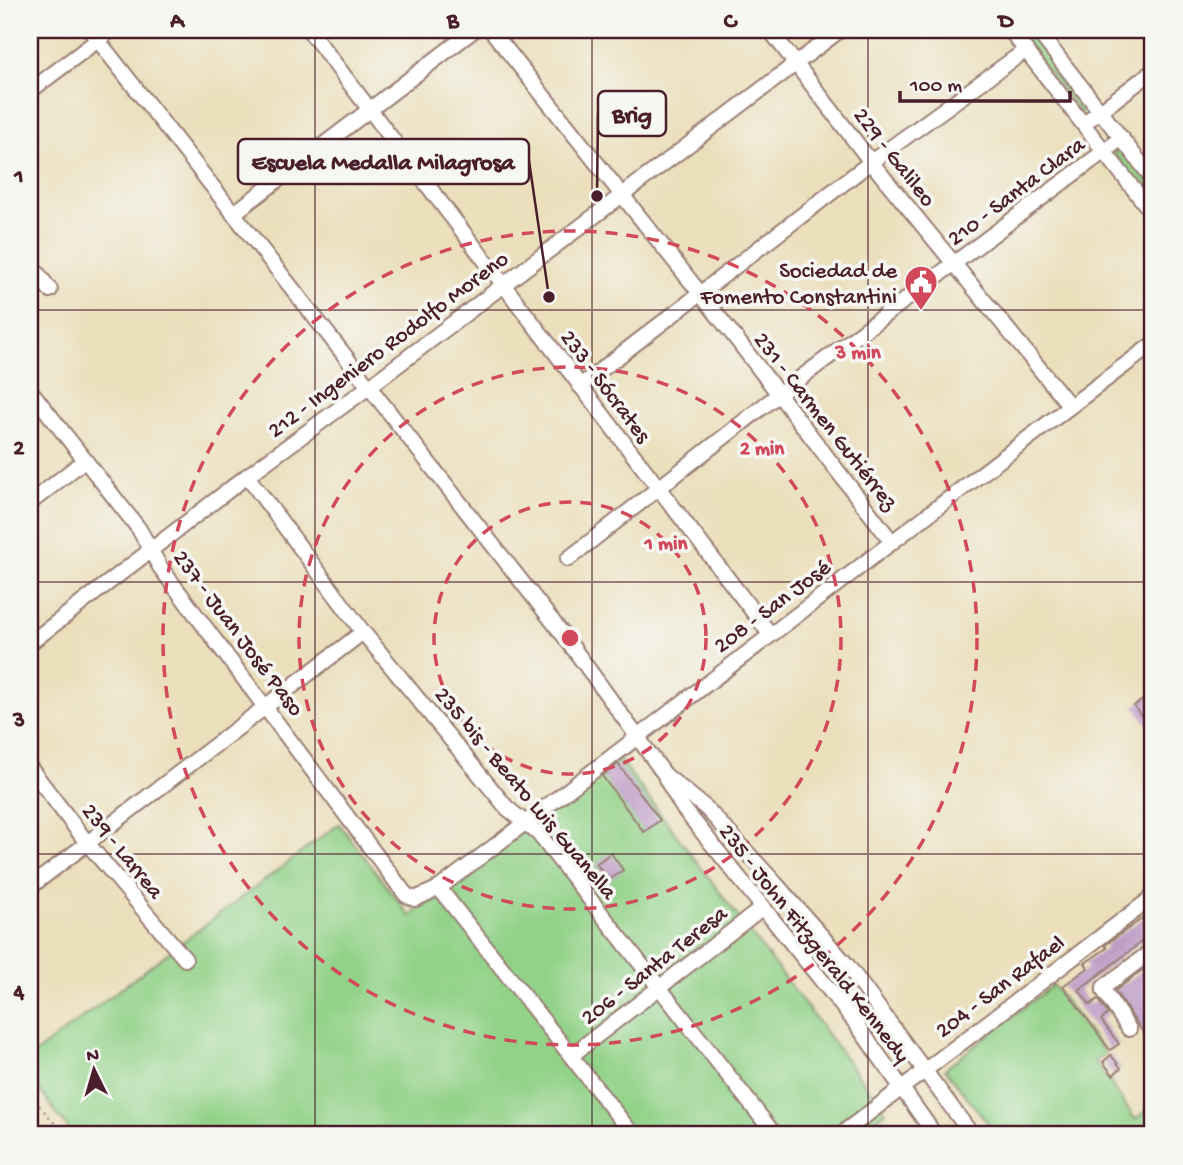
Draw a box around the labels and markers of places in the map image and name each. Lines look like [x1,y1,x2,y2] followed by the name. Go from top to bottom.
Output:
[598,91,666,136] callout: Brig
[238,139,529,184] callout: Escuela Medalla Milagrosa
[699,259,898,312] place label: Sociedad de Fomento Constantini
[902,263,940,312] public building icon: Sociedad de Fomento Constantini
[558,626,582,650] centre of rings

